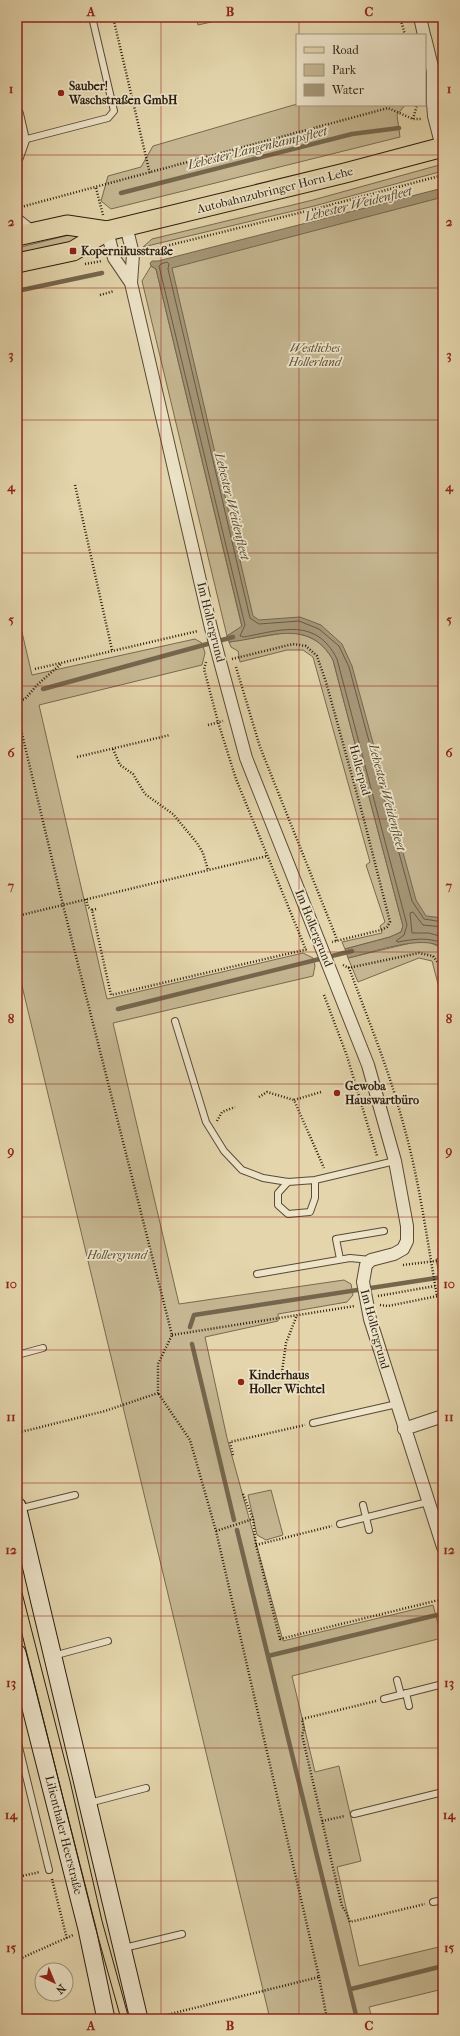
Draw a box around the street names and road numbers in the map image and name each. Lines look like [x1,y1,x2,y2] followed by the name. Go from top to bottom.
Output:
[194,164,355,216] street label: Autobahnzubringer Horn-Lehe
[194,581,228,664] street label: Im Hollergrund
[347,743,374,797] street label: Hollerpad
[292,887,336,969] street label: Im Hollergrund
[358,1288,392,1371] street label: Im Hollergrund
[42,1774,86,1896] street label: Lilienthaler Heerstraße

